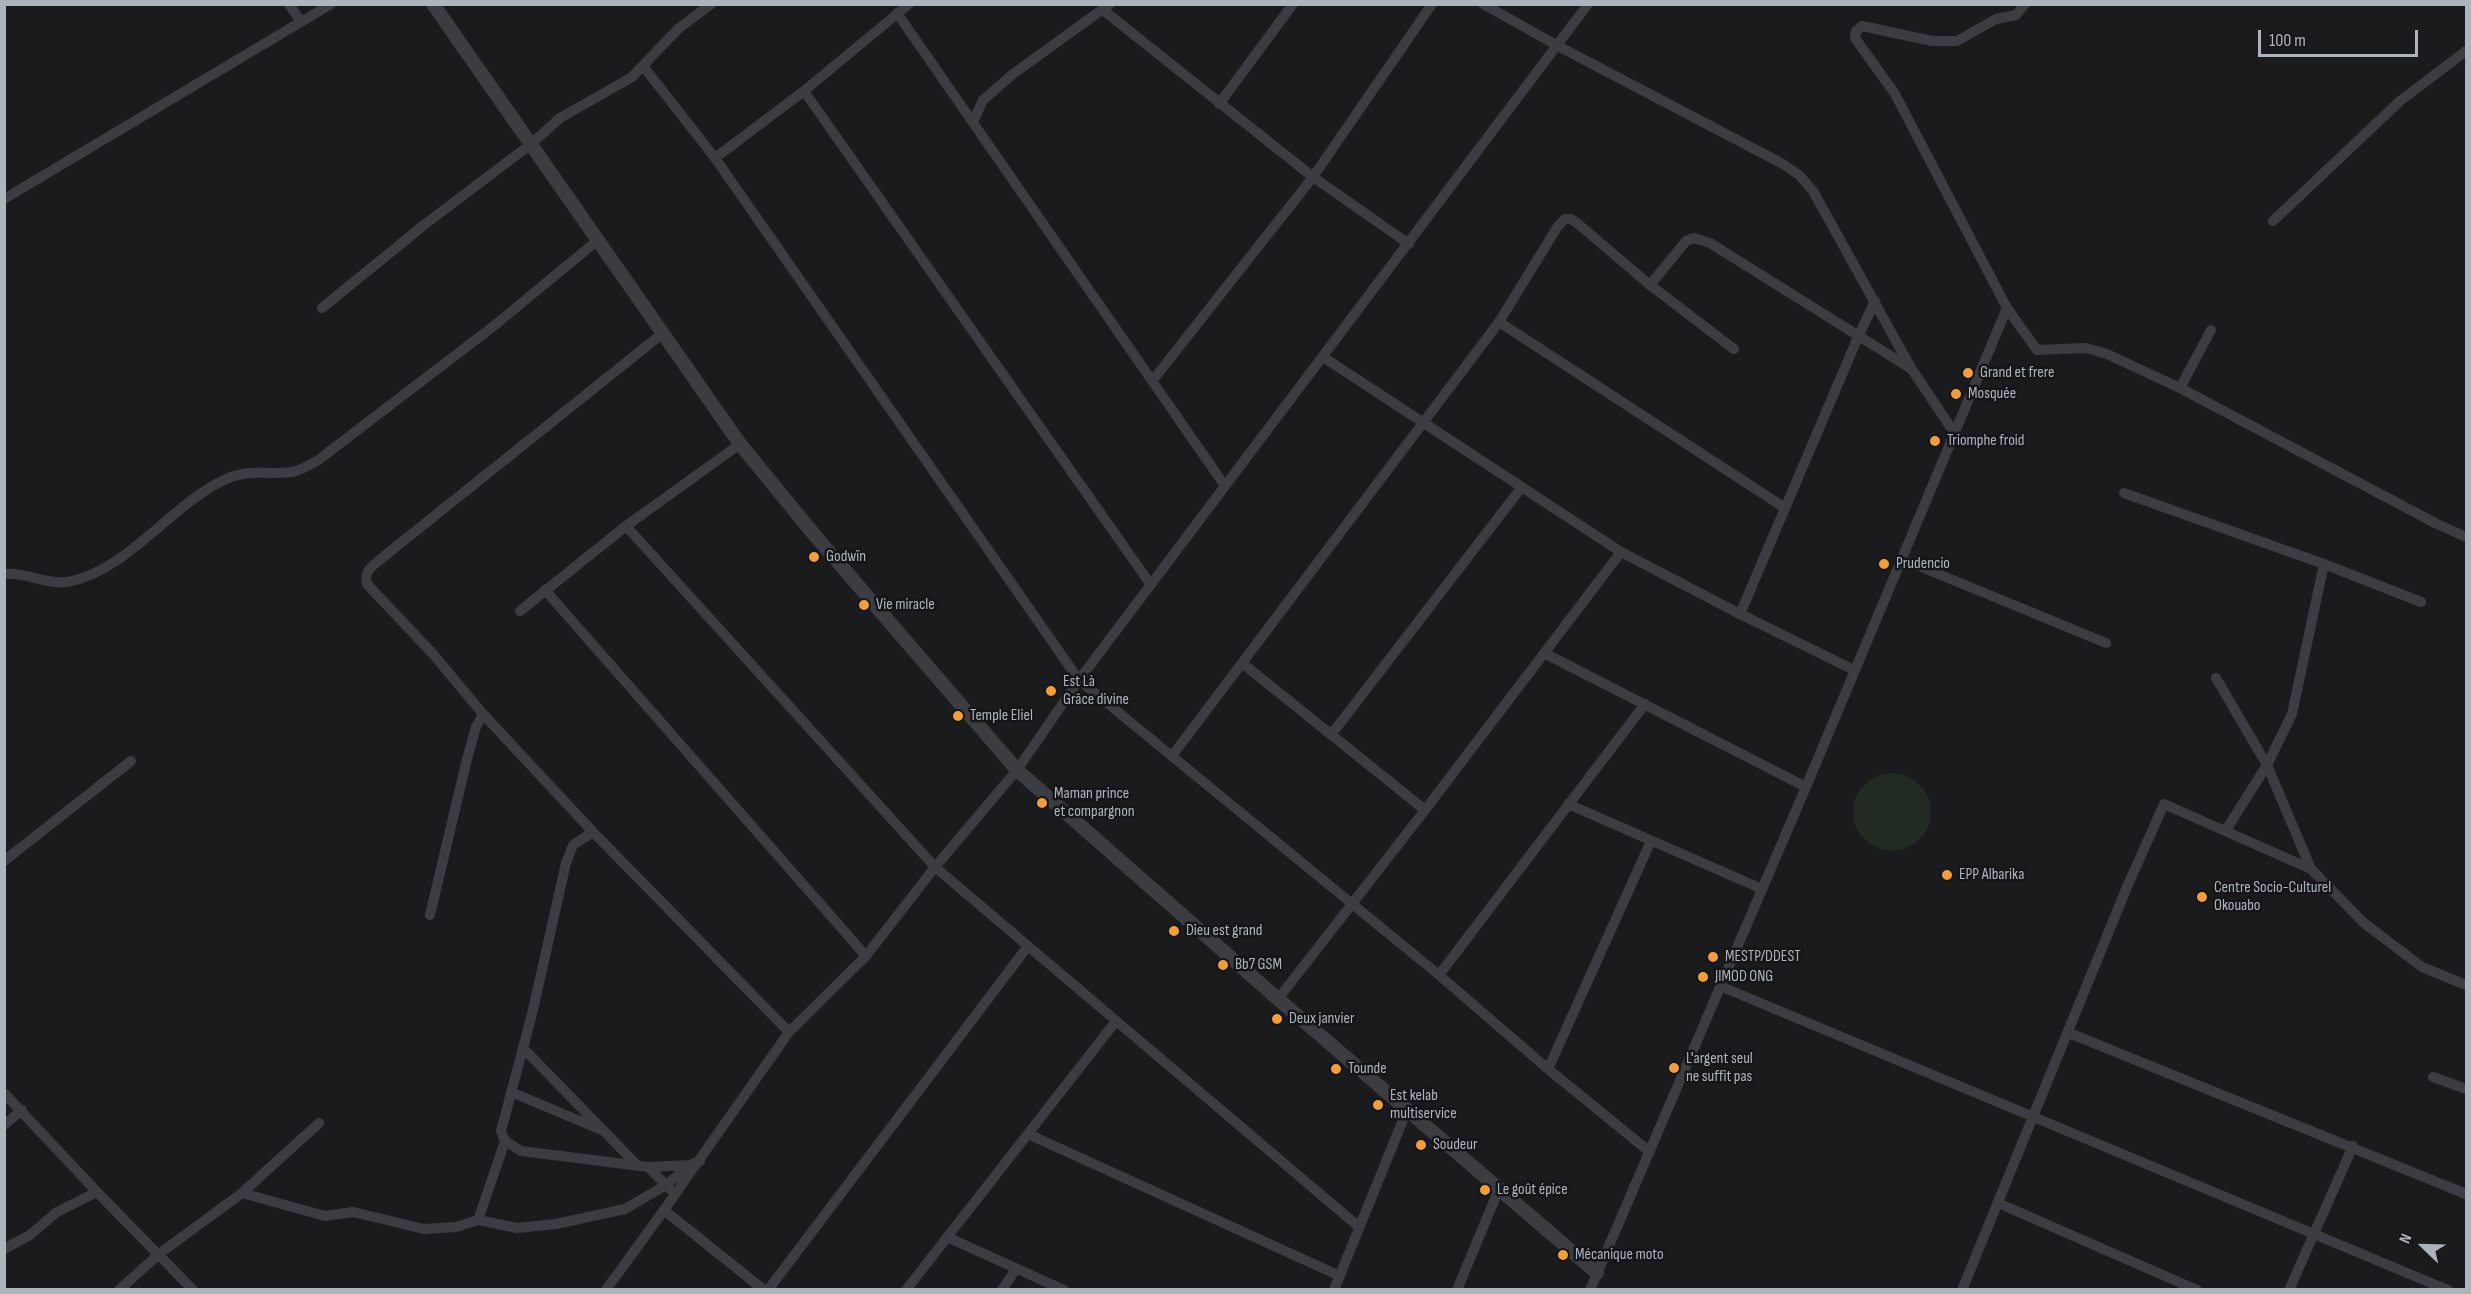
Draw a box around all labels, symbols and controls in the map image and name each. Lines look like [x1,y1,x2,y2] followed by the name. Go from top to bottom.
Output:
[2261,18,2422,56] scale bar
[2269,30,2306,51] text: 100 m
[1980,363,2055,383] place label: Grand et frere
[1961,366,1975,380] marker: Grand et frere
[1968,384,2016,404] place label: Mosquée
[1949,387,1963,401] marker: Mosquée
[1947,431,2024,451] place label: Triomphe froid
[1928,434,1942,448] marker: Triomphe froid
[826,547,866,567] place label: Godwïn
[807,550,821,564] marker: Godwïn
[1896,554,1950,574] place label: Prudencio
[1877,557,1891,571] marker: Prudencio
[876,595,935,615] place label: Vie miracle
[857,598,871,612] marker: Vie miracle
[1063,672,1129,710] place label: Est Là Grâce divine
[1044,684,1058,698] marker: Est Là Grâce divine
[970,706,1033,726] place label: Temple Eliel
[951,709,965,723] marker: Temple Eliel
[1054,784,1135,822] place label: Maman prince et compargnon
[1035,796,1049,810] marker: Maman prince et compargnon
[1959,865,2024,885] place label: EPP Albarika
[1940,868,1954,882] marker: EPP Albarika
[2214,878,2331,916] place label: Centre Socio-Culturel Okouabo
[2195,890,2209,904] marker: Centre Socio-Culturel Okouabo
[1186,921,1263,941] place label: Dieu est grand
[1167,924,1181,938] marker: Dieu est grand
[1725,947,1801,967] place label: MESTP/DDEST
[1706,950,1720,964] marker: MESTP/DDEST
[1235,955,1282,975] place label: Bb7 GSM
[1216,958,1230,972] marker: Bb7 GSM
[1715,967,1773,987] place label: JIMOD ONG
[1696,970,1710,984] marker: JIMOD ONG
[1289,1009,1355,1029] place label: Deux janvier
[1270,1012,1284,1026] marker: Deux janvier
[1686,1049,1753,1087] place label: L'argent seul ne suffit pas
[1348,1059,1387,1079] place label: Tounde
[1667,1061,1681,1075] marker: L'argent seul ne suffit pas
[1329,1062,1343,1076] marker: Tounde
[1390,1086,1457,1124] place label: Est kelab multiservice
[1371,1098,1385,1112] marker: Est kelab multiservice
[1433,1135,1478,1155] place label: Soudeur
[1414,1138,1428,1152] marker: Soudeur
[1497,1180,1568,1200] place label: Le goût épice
[1478,1183,1492,1197] marker: Le goût épice
[2393,1216,2453,1276] north arrow
[2396,1231,2416,1246] text: N
[1575,1245,1664,1265] place label: Mécanique moto
[1556,1248,1570,1262] marker: Mécanique moto

